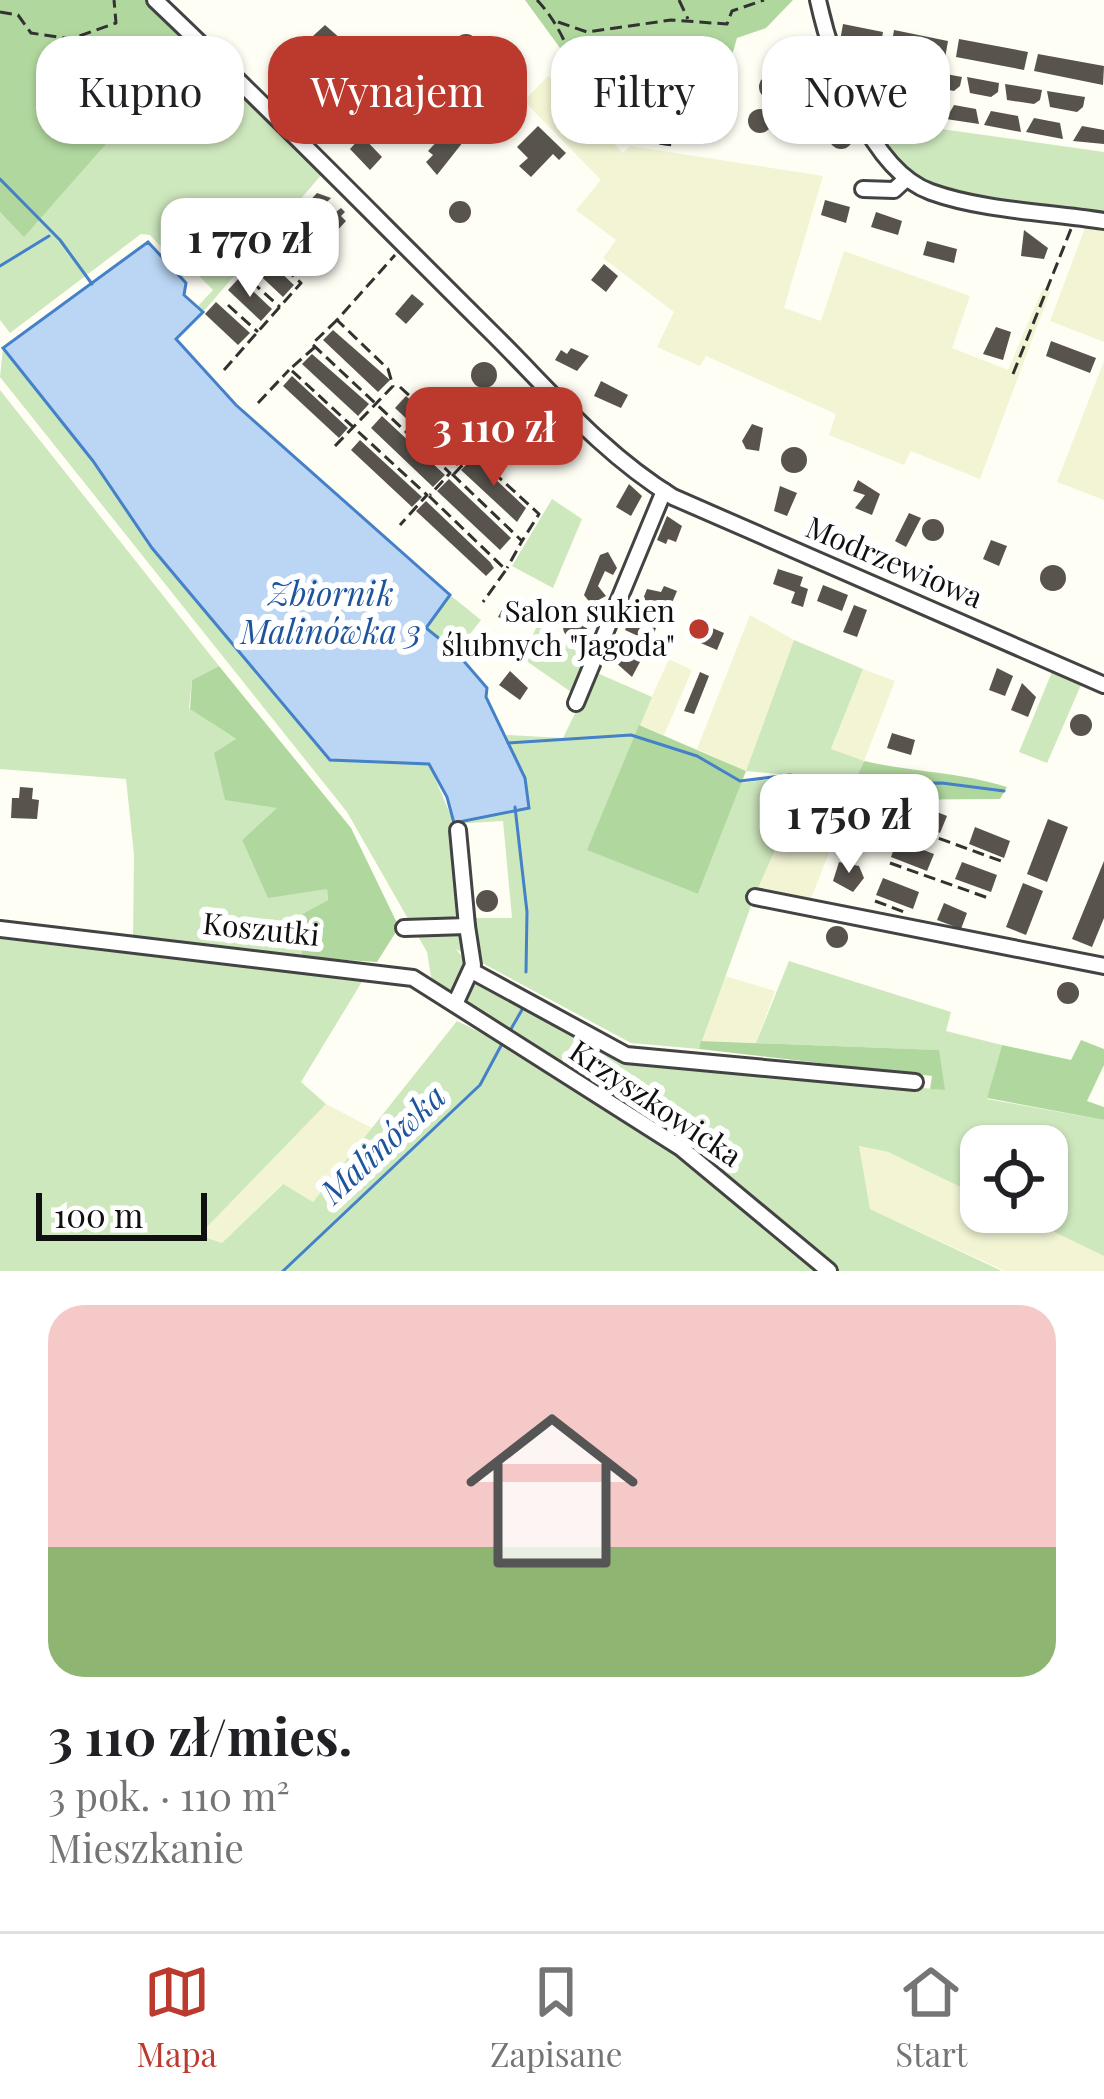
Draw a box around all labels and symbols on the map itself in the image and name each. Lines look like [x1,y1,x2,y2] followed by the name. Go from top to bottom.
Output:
[126,198,374,300] pin: 1 770 zł
[370,387,618,489] pin: 3 110 zł
[800,506,989,616] street label: Modrzewiowa
[239,570,421,652] water label: Zbiornik Malinówka 3
[441,590,675,664] place label: Salon sukien ślubnych "Jagoda"
[686,616,712,642] marker: Salon sukien ślubnych "Jagoda"
[725,774,973,876] pin: 1 750 zł
[201,902,322,954] street label: Koszutki
[562,1030,750,1175] street label: Krzyszkowicka
[308,1073,454,1213] water label: Malinówka
[36,1187,207,1240] scale bar

